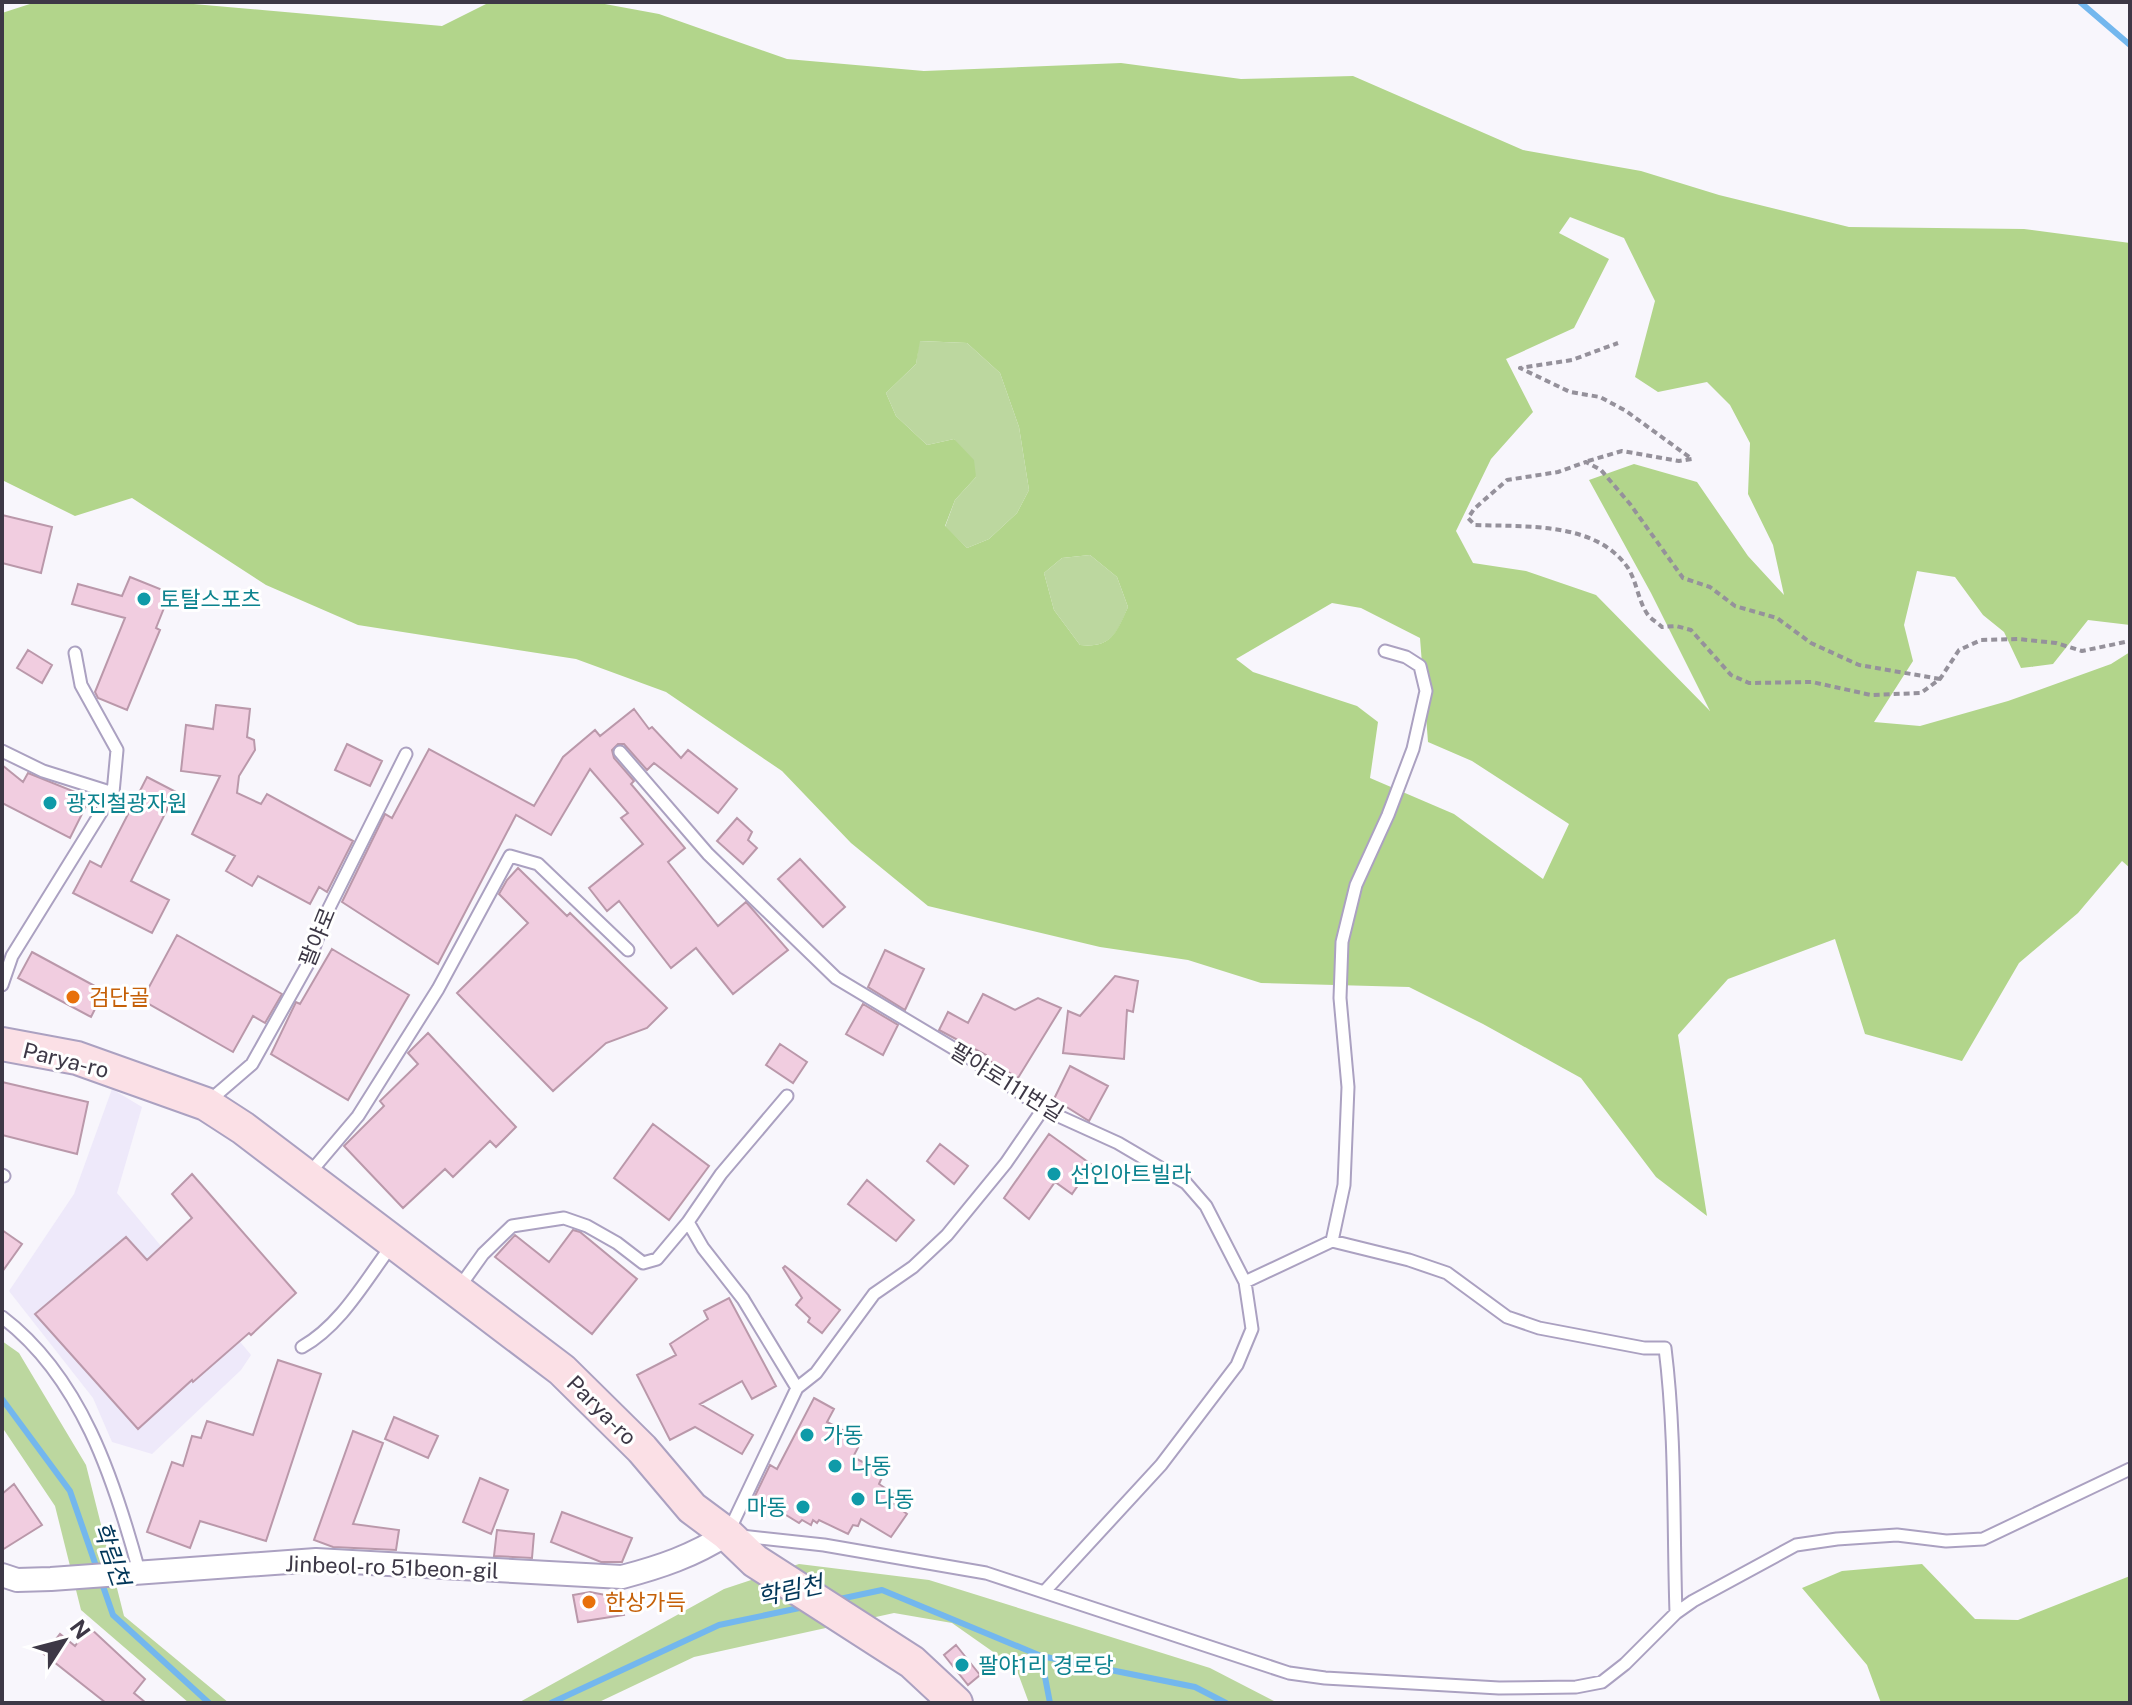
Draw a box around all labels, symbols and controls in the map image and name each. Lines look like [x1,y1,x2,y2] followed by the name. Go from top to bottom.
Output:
[160,586,261,612] place label: 토탈스포츠
[135,590,153,608] marker: 토탈스포츠
[66,790,187,816] place label: 광진철광자원
[41,794,59,812] marker: 광진철광자원
[294,904,340,970] street label: 팔야로
[89,984,150,1010] place label: 검단골
[64,988,82,1006] marker: 검단골
[20,1037,112,1083] street label: Parya-ro
[946,1037,1068,1127] street label: 팔야로111번길
[1070,1161,1191,1187] place label: 선인아트빌라
[1045,1165,1063,1183] marker: 선인아트빌라
[562,1370,642,1450] street label: Parya-ro
[823,1422,863,1448] place label: 가동
[798,1426,816,1444] marker: 가동
[851,1453,891,1479] place label: 나동
[826,1457,844,1475] marker: 나동
[874,1486,914,1512] place label: 다동
[849,1490,867,1508] marker: 다동
[747,1494,787,1520] place label: 마동
[794,1498,812,1516] marker: 마동
[88,1518,137,1592] water label: 학림천
[285,1550,499,1584] street label: Jinbeol-ro 51beon-gil
[754,1569,828,1611] water label: 학림천
[605,1589,686,1615] place label: 한상가득
[580,1593,598,1611] marker: 한상가득
[24,1601,104,1681] north arrow
[65,1615,96,1644] text: N
[978,1652,1114,1678] place label: 팔야1리 경로당
[953,1656,971,1674] marker: 팔야1리 경로당

